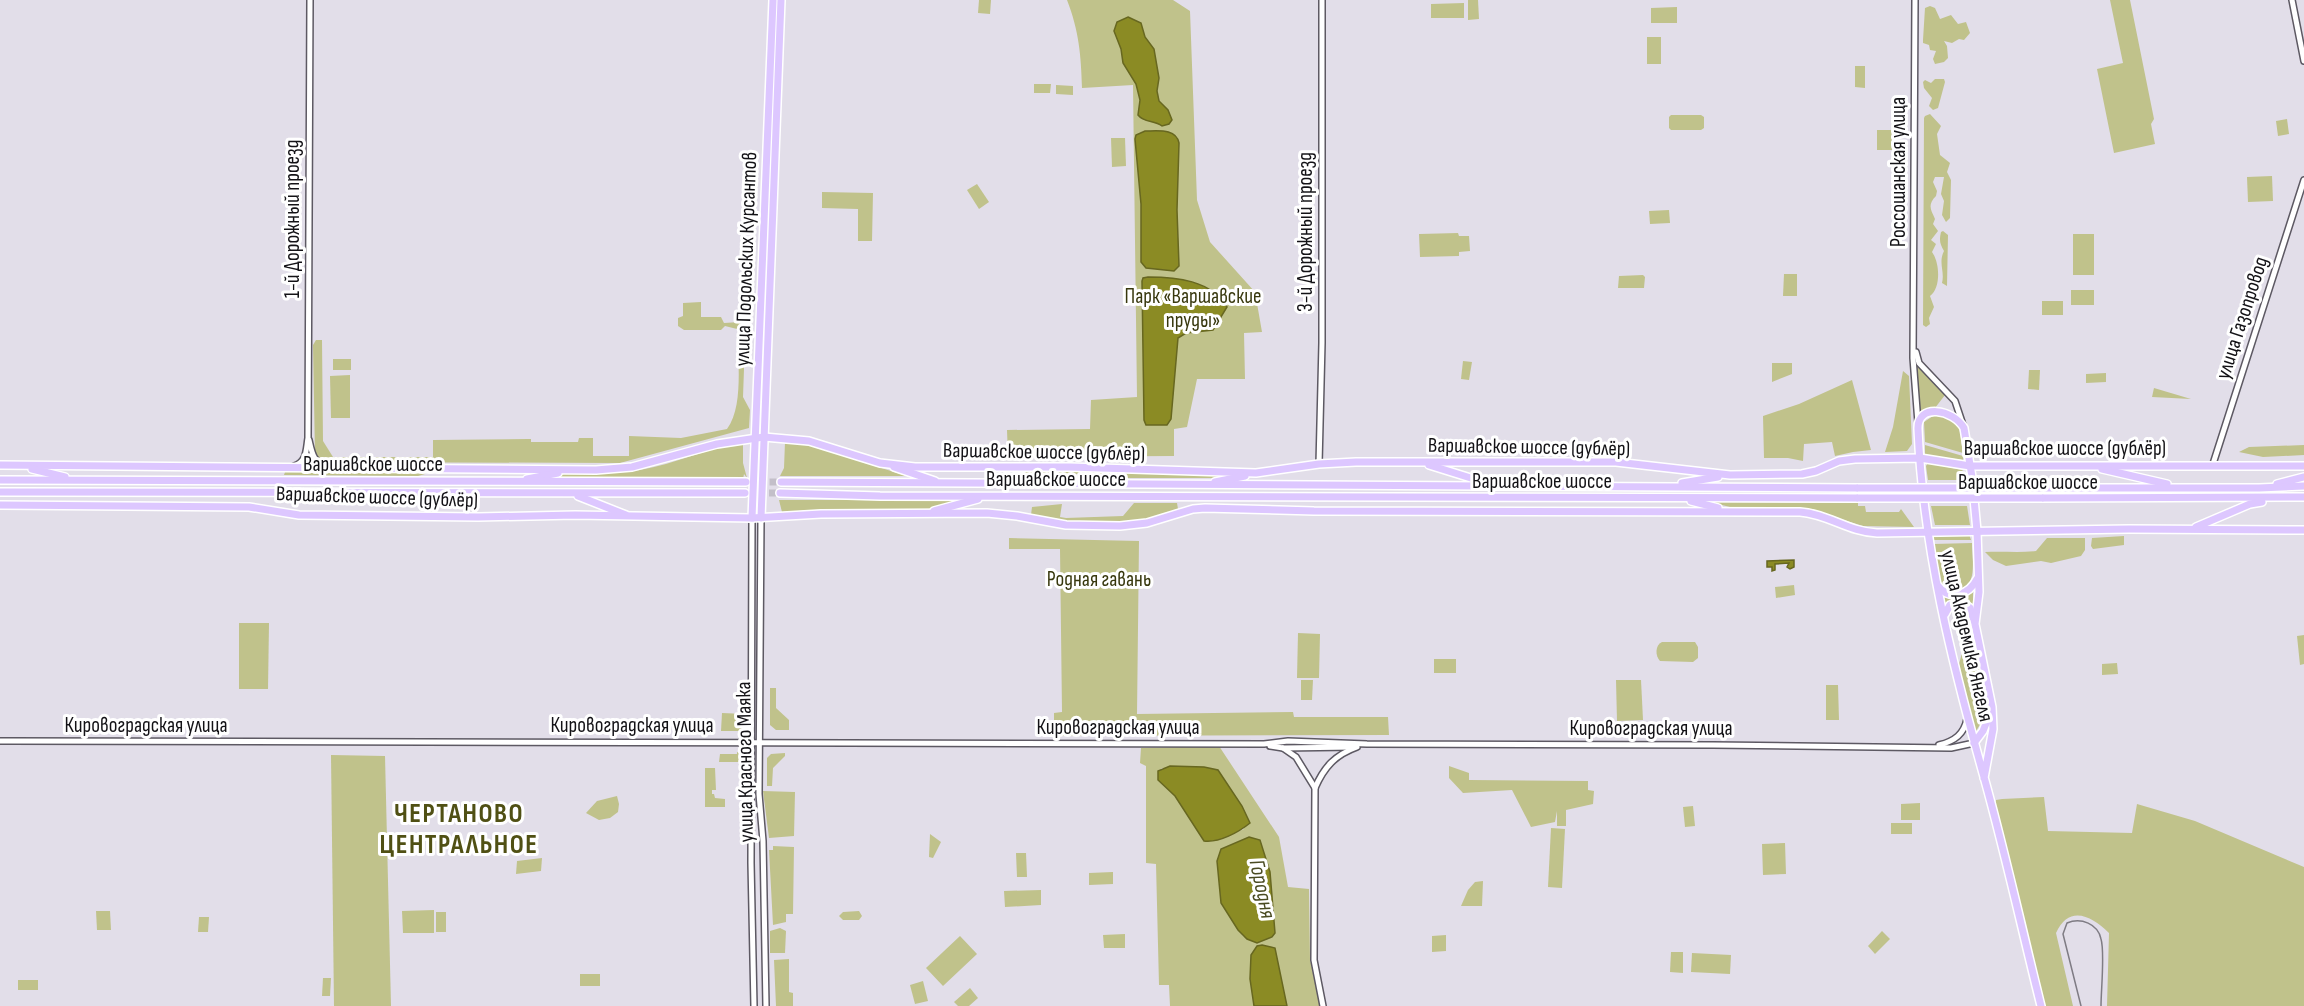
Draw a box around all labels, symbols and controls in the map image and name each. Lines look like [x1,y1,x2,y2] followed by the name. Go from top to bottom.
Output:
[1886,97,1911,247] street label: Россошанская улица
[280,140,305,298] street label: 1-й Дорожный проезд
[730,151,762,367] street label: улица Подольских Курсантов
[1293,152,1318,312] street label: 3-й Дорожный проезд
[2210,254,2274,382] street label: улица Газопровод
[1125,284,1261,333] park label: Парк «Варшавские пруды»
[1428,433,1630,461] street label: Варшавское шоссе (дублёр)
[1964,436,2166,461] street label: Варшавское шоссе (дублёр)
[943,438,1145,466] street label: Варшавское шоссе (дублёр)
[303,452,443,477] street label: Варшавское шоссе
[986,467,1126,492] street label: Варшавское шоссе
[1472,469,1612,494] street label: Варшавское шоссе
[1958,470,2098,495] street label: Варшавское шоссе
[275,481,479,513] street label: Варшавское шоссе (дублёр)
[1935,548,1999,724] street label: улица Академика Янгеля
[1047,567,1151,592] park label: Родная гавань
[731,681,759,843] street label: улица Красного Маяка
[64,713,228,738] street label: Кировоградская улица
[550,713,714,738] street label: Кировоградская улица
[1036,715,1200,740] street label: Кировоградская улица
[1569,716,1733,741] street label: Кировоградская улица
[380,798,538,861] district label: ЧЕРТАНОВО ЦЕНТРАЛЬНОЕ
[1243,857,1282,921] water label: Городня

